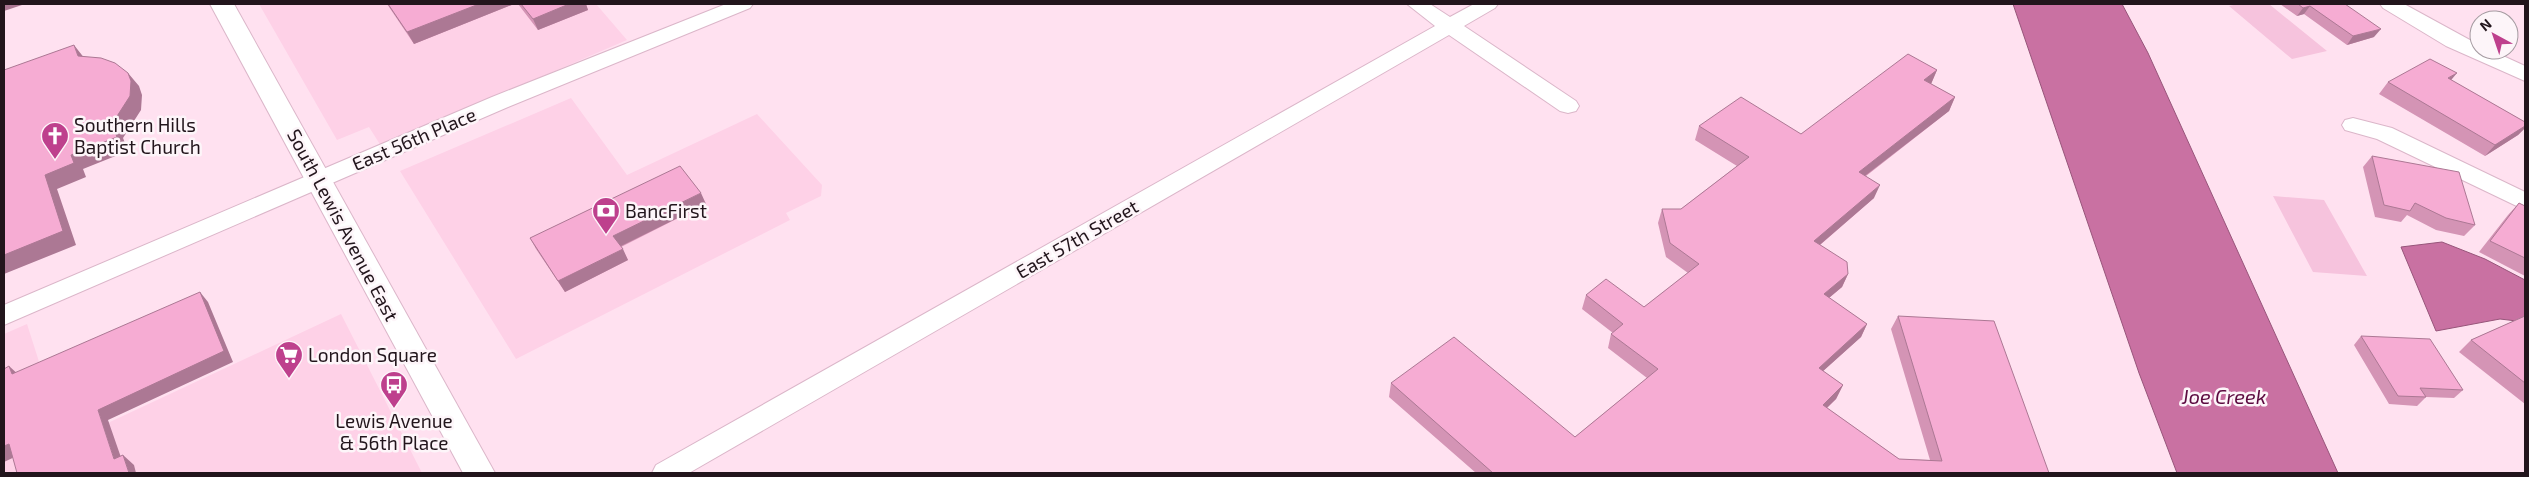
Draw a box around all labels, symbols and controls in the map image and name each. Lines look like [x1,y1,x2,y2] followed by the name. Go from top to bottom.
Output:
[2469,10,2519,60] north arrow
[2476,15,2495,34] text: N
[348,102,479,175] street label: East 56th Place
[74,113,201,158] place label: Southern Hills Baptist Church
[40,121,70,160] church icon: Southern Hills Baptist Church
[283,125,404,325] street label: South Lewis Avenue East
[1011,194,1142,283] street label: East 57th Street
[591,196,621,235] bank icon: BancFirst
[625,199,707,222] place label: BancFirst
[274,340,304,379] supermarket icon: London Square
[308,343,437,366] place label: London Square
[379,370,409,409] bus stop icon: Lewis Avenue & 56th Place
[2181,384,2266,408] water label: Joe Creek
[335,409,453,454] place label: Lewis Avenue & 56th Place

